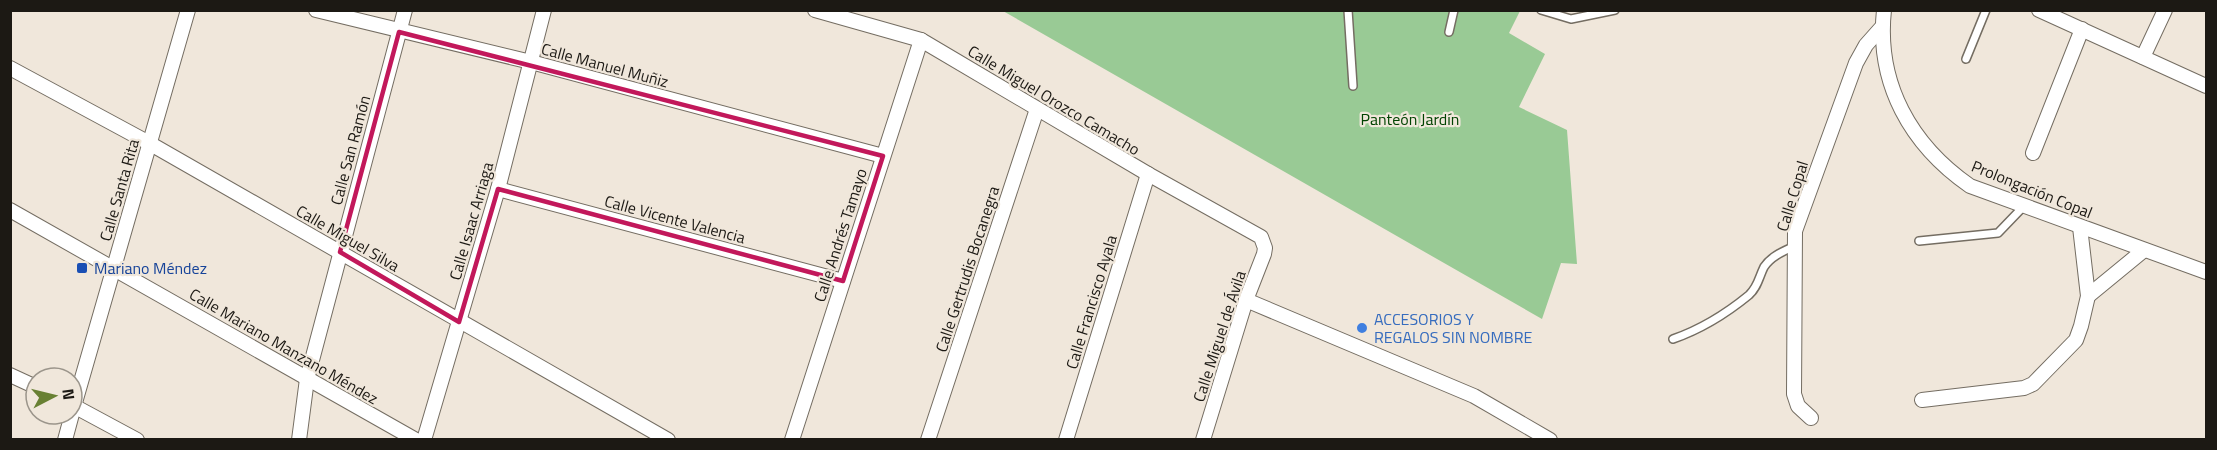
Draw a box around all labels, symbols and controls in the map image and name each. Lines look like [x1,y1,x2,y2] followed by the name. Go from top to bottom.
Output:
[539,36,671,94] street label: Calle Manuel Muñiz
[963,39,1145,161] street label: Calle Miguel Orozco Camacho
[324,92,376,208] street label: Calle San Ramón
[1361,107,1459,131] park label: Panteón Jardín
[93,136,145,244] street label: Calle Santa Rita
[1968,154,2096,224] street label: Prolongación Copal
[1770,158,1814,234] street label: Calle Copal
[443,159,499,283] street label: Calle Isaac Arriaga
[807,165,873,305] street label: Calle Andrés Tamayo
[929,183,1005,355] street label: Calle Gertrudis Bocanegra
[602,189,748,249] street label: Calle Vicente Valencia
[292,199,404,277] street label: Calle Miguel Silva
[1059,232,1123,372] street label: Calle Francisco Ayala
[94,256,207,280] place label: Mariano Méndez
[75,261,89,275] marker: Mariano Méndez
[1186,267,1252,405] street label: Calle Miguel de Ávila
[185,282,383,410] street label: Calle Mariano Manzano Méndez
[1374,307,1533,349] place label: ACCESORIOS Y REGALOS SIN NOMBRE
[1355,321,1369,335] marker: ACCESORIOS Y REGALOS SIN NOMBRE
[24,366,84,426] north arrow
[56,387,81,401] text: N

